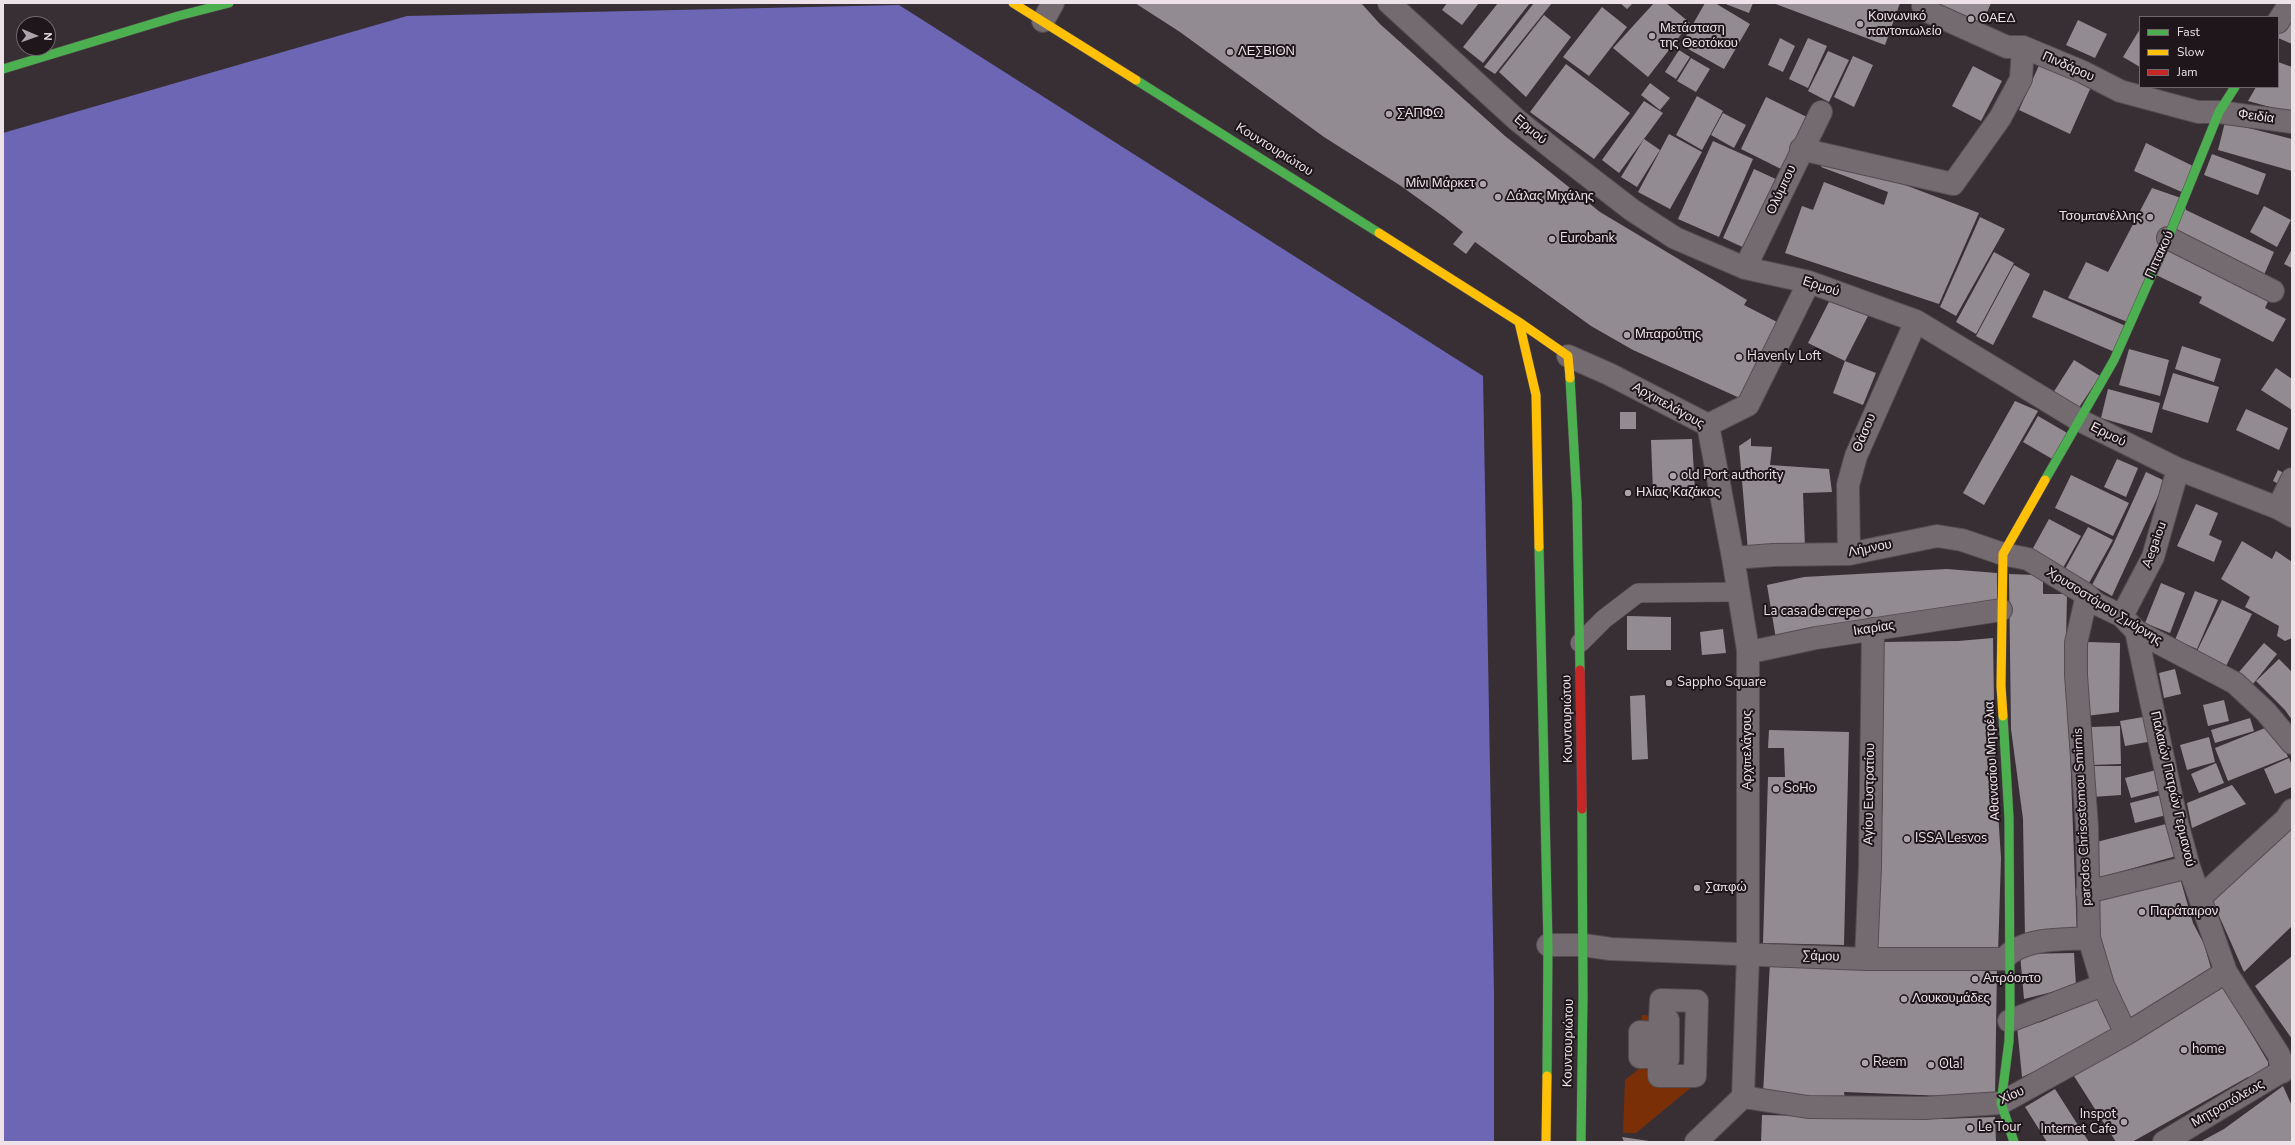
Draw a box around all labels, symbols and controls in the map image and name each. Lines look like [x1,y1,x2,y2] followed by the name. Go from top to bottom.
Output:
[1868,9,1942,40] place label: Κοινωνικό παντοπωλείο
[1979,11,2016,27] place label: ΟΑΕΔ
[1966,14,1976,24] marker: ΟΑΕΔ
[16,16,56,56] north arrow
[2139,16,2279,88] legend
[1855,19,1865,29] marker: Κοινωνικό παντοπωλείο
[1660,21,1738,52] place label: Μετάσταση της Θεοτόκου
[2177,24,2200,40] text: Fast
[1647,31,1657,41] marker: Μετάσταση της Θεοτόκου
[40,32,55,41] text: N
[1238,44,1295,60] place label: ΛΕΣΒΙΟΝ
[2177,44,2205,60] text: Slow
[1225,47,1235,57] marker: ΛΕΣΒΙΟΝ
[2040,49,2096,85] street label: Πινδάρου
[2177,64,2198,80] text: Jam
[1397,106,1443,122] place label: ΣΑΠΦΩ
[2237,107,2275,127] street label: Φειδία
[1384,109,1394,119] marker: ΣΑΠΦΩ
[1511,112,1549,148] street label: Ερμού
[1232,120,1316,180] street label: Κουντουριώτου
[1764,163,1800,217] street label: Ολύμπου
[1405,176,1475,192] place label: Μίνι Μάρκετ
[1478,179,1488,189] marker: Μίνι Μάρκετ
[1506,189,1594,205] place label: Δάλας Μιχάλης
[1493,192,1503,202] marker: Δάλας Μιχάλης
[2059,209,2142,225] place label: Τσομπανέλλης
[2145,212,2155,222] marker: Τσομπανέλλης
[2142,229,2178,281] street label: Πιττακού
[1560,231,1615,247] place label: Eurobank
[1547,234,1557,244] marker: Eurobank
[1801,274,1841,300] street label: Ερμού
[1635,327,1701,343] place label: Μπαρούτης
[1622,330,1632,340] marker: Μπαρούτης
[1747,349,1821,365] place label: Havenly Loft
[1734,352,1744,362] marker: Havenly Loft
[1629,380,1707,432] street label: Αρχιπελάγους
[1850,412,1880,454] street label: Θάσου
[2088,419,2128,451] street label: Ερμού
[1681,468,1783,484] place label: old Port authority
[1668,471,1678,481] marker: old Port authority
[1636,485,1720,501] place label: Ηλίας Καζάκος
[1623,488,1633,498] marker: Ηλίας Καζάκος
[2139,520,2171,570] street label: Aegaiou
[1847,537,1893,561] street label: Λήμνου
[2043,565,2165,649] street label: Χρυσοστόμου Σμύρνης
[1764,604,1860,620] place label: La casa de crepe
[1863,607,1873,617] marker: La casa de crepe
[1852,618,1896,640] street label: Ικαρίας
[1559,675,1577,763] street label: Κουντουριώτου
[1677,675,1766,691] place label: Sappho Square
[1664,678,1674,688] marker: Sappho Square
[1982,701,2004,821] street label: Αθανασίου Μητρέλια
[1740,710,1756,790] street label: Αρχιπελάγους
[2147,710,2197,868] street label: Παλαιών Πατρών Γερμανού
[2071,728,2095,906] street label: parodos Chrisostomou Smirnis
[1861,743,1879,845] street label: Αγίου Ευστρατίου
[1784,781,1816,797] place label: SoΗo
[1771,784,1781,794] marker: SoΗo
[1915,831,1987,847] place label: ISSA Lesvos
[1902,834,1912,844] marker: ISSA Lesvos
[1705,880,1747,896] place label: Σαπφώ
[1692,883,1702,893] marker: Σαπφώ
[2150,904,2218,920] place label: Παράταιρον
[2137,907,2147,917] marker: Παράταιρον
[1802,949,1840,965] street label: Σάμου
[1983,971,2041,987] place label: Απρόοπτο
[1970,974,1980,984] marker: Απρόοπτο
[1912,991,1990,1007] place label: Λουκουμάδες
[1899,994,1909,1004] marker: Λουκουμάδες
[1560,999,1578,1087] street label: Κουντουριώτου
[2192,1042,2225,1058] place label: home
[2179,1045,2189,1055] marker: home
[1873,1055,1907,1071] place label: Reem
[1939,1057,1963,1073] place label: Ola!
[1860,1058,1870,1068] marker: Reem
[1926,1060,1936,1070] marker: Ola!
[2189,1077,2267,1131] street label: Μητροπόλεως
[1997,1084,2027,1108] street label: Χίου
[2041,1107,2116,1138] place label: Inspot Internet Cafe
[2119,1117,2129,1127] marker: Inspot Internet Cafe
[1978,1120,2021,1136] place label: Le Tour
[1965,1123,1975,1133] marker: Le Tour

